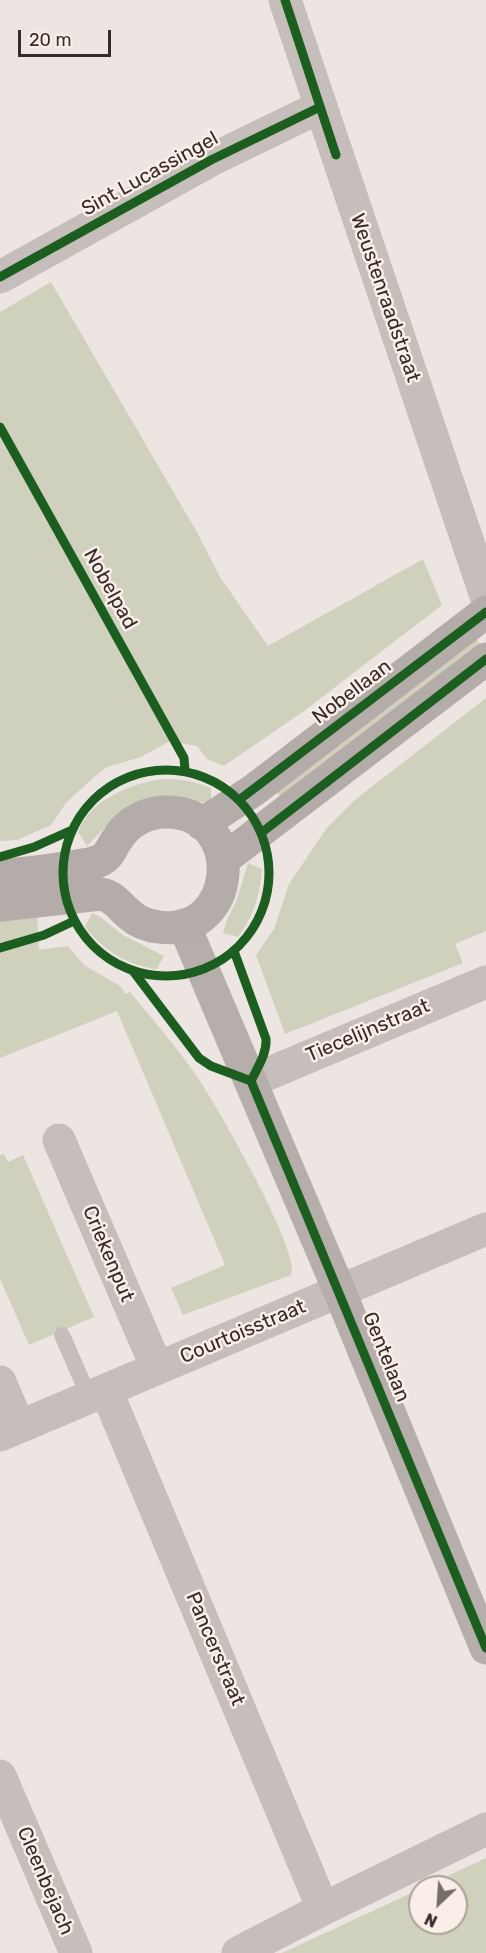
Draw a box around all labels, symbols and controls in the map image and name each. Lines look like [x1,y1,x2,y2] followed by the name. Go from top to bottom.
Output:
[21,18,114,56] scale bar
[29,29,71,51] text: 20 m
[78,127,222,221] street label: Sint Lucassingel
[345,210,425,386] street label: Weustenraadstraat
[78,545,142,633] street label: Nobelpad
[308,655,396,729] street label: Nobellaan
[303,994,433,1068] street label: Tiecelijnstraat
[77,1202,139,1306] street label: Criekenput
[177,1295,309,1369] street label: Courtoisstraat
[357,1309,415,1405] street label: Gentelaan
[180,1589,250,1709] street label: Pancerstraat
[11,1823,79,1939] street label: Cleenbejach
[408,1875,468,1935] north arrow
[422,1909,440,1931] text: N

